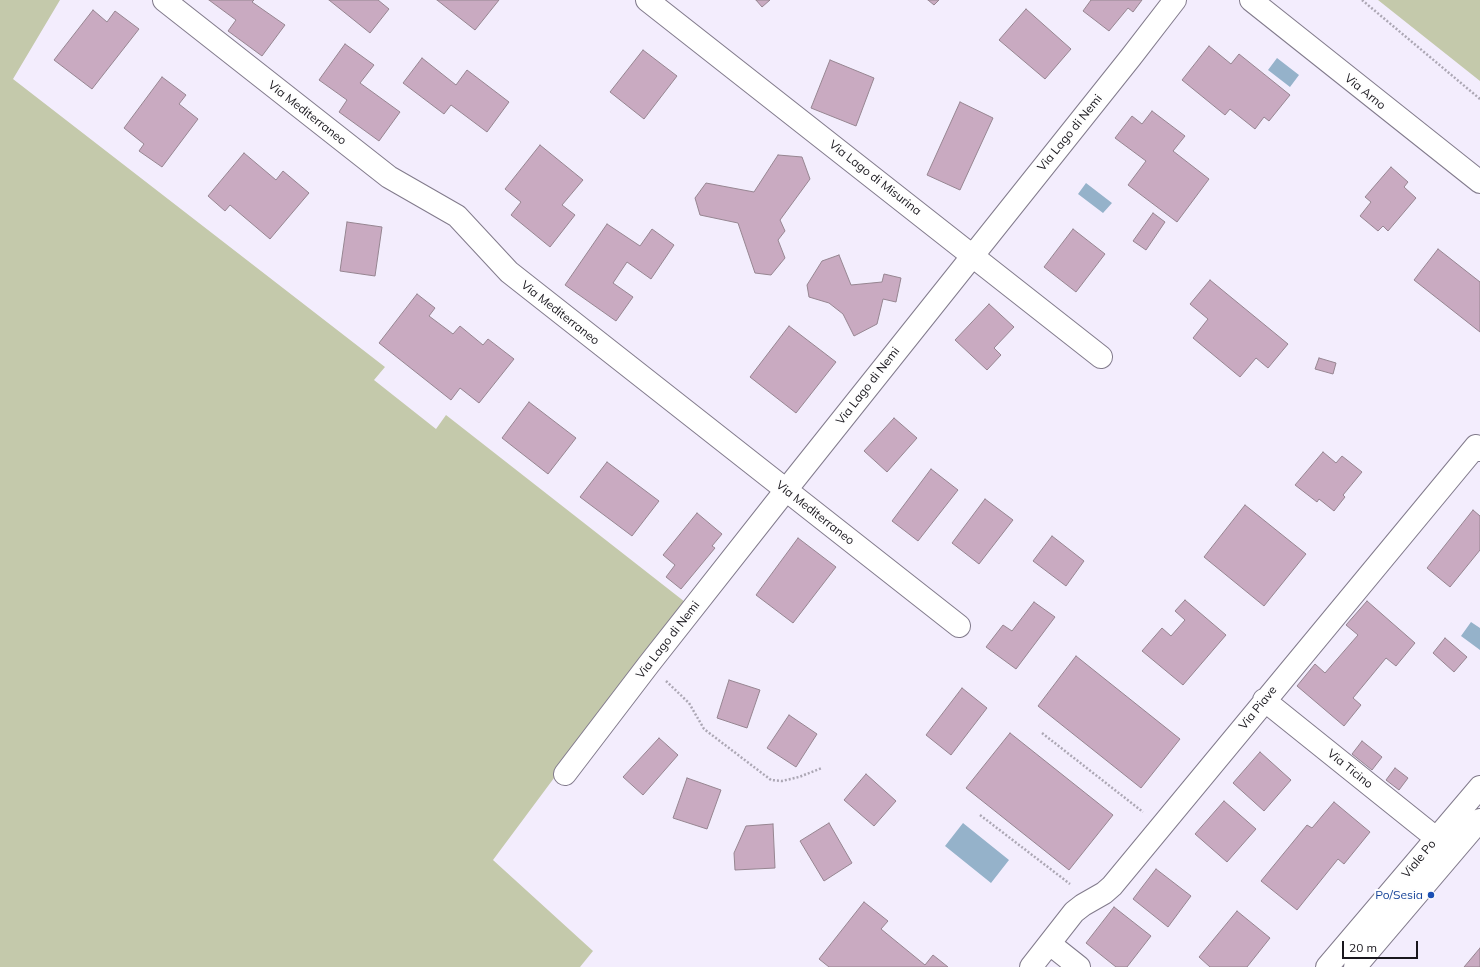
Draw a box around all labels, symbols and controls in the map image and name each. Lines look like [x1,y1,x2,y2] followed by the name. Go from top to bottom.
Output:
[1342,71,1388,113] street label: Via Arno
[265,78,349,148] street label: Via Mediterraneo
[1035,92,1105,174] street label: Via Lago di Nemi
[826,137,924,219] street label: Via Lago di Misurina
[518,278,602,348] street label: Via Mediterraneo
[833,344,903,428] street label: Via Lago di Nemi
[773,478,857,548] street label: Via Mediterraneo
[633,598,703,682] street label: Via Lago di Nemi
[1236,683,1280,733] street label: Via Piave
[1324,746,1376,792] street label: Via Ticino
[1399,837,1439,881] street label: Viale Po
[1375,888,1423,902] place label: Po/Sesia
[1426,890,1436,900] marker: Po/Sesia
[1344,933,1420,959] scale bar
[1349,940,1377,955] text: 20 m

